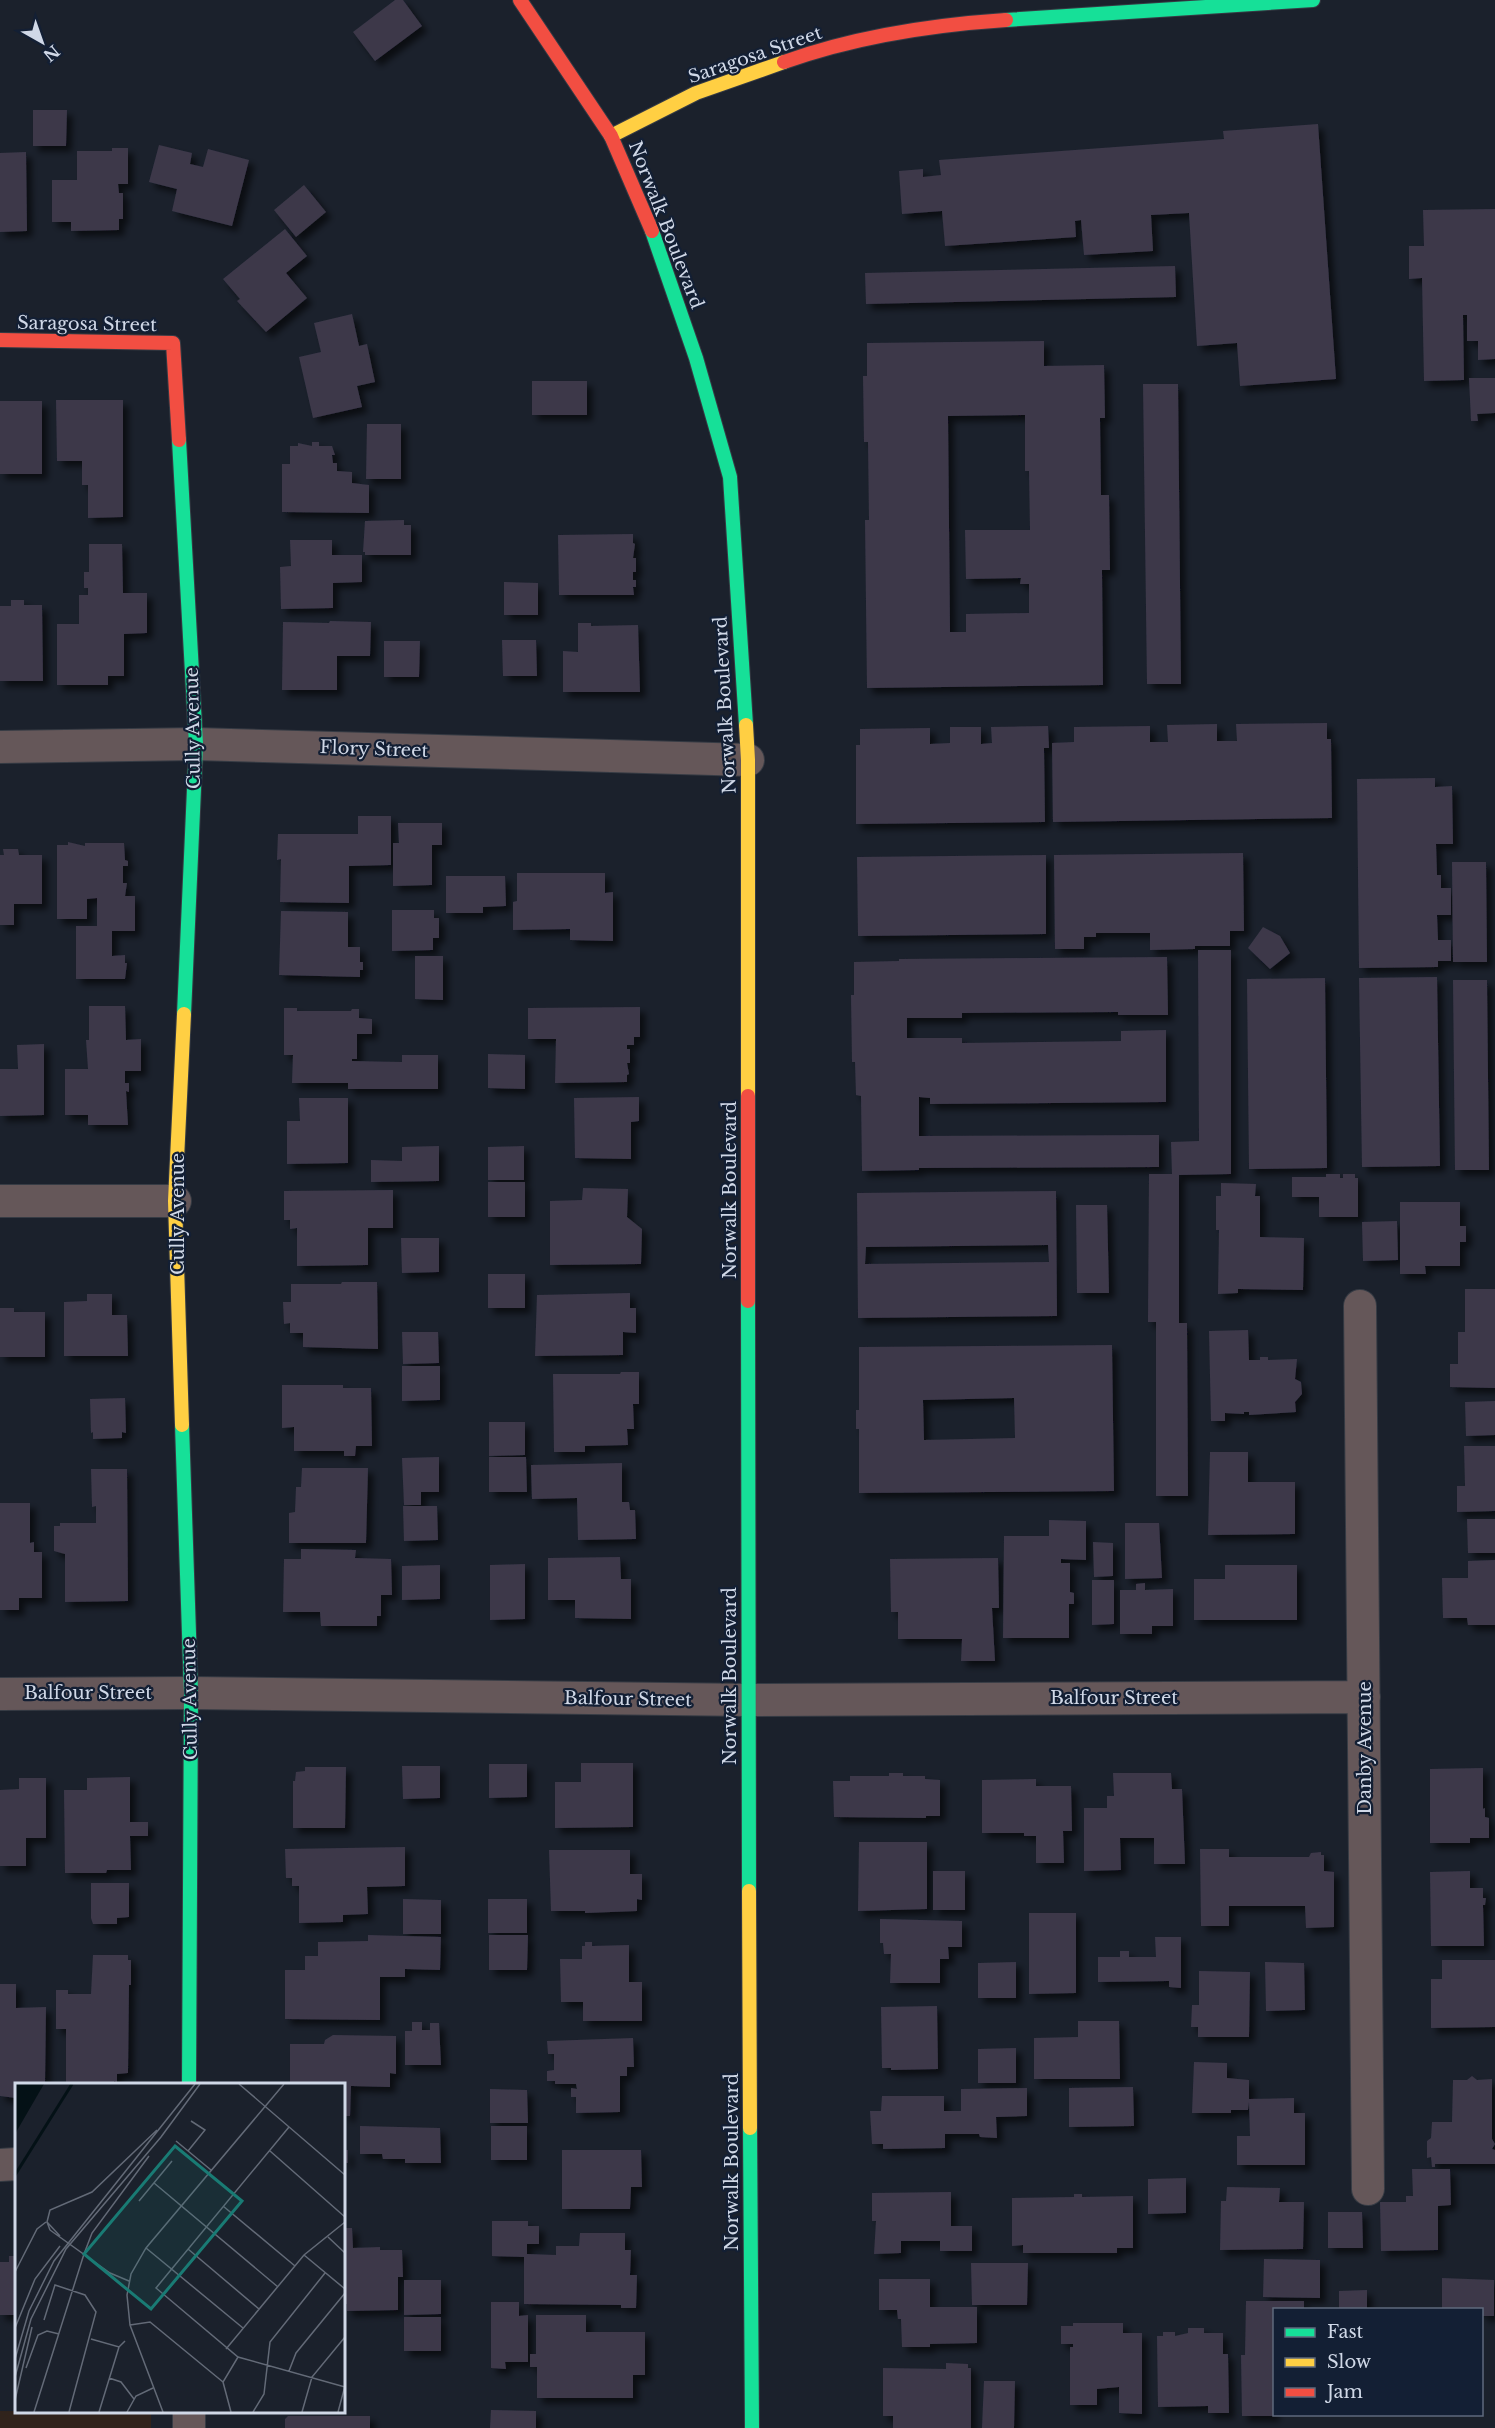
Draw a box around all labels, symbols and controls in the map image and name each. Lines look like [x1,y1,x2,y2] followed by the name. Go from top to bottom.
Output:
[12,12,72,72] north arrow
[685,22,825,88] street label: Saragosa Street
[39,41,64,66] text: N
[624,138,708,312] street label: Norwalk Boulevard
[17,312,157,336] street label: Saragosa Street
[709,616,741,794] street label: Norwalk Boulevard
[181,667,205,789] street label: Cully Avenue
[319,736,429,762] street label: Flory Street
[719,1101,741,1279] street label: Norwalk Boulevard
[167,1153,189,1275] street label: Cully Avenue
[719,1587,741,1765] street label: Norwalk Boulevard
[178,1638,202,1760] street label: Cully Avenue
[1354,1681,1376,1815] street label: Danby Avenue
[24,1682,152,1704] street label: Balfour Street
[564,1687,692,1711] street label: Balfour Street
[1050,1687,1178,1709] street label: Balfour Street
[721,2073,743,2251] street label: Norwalk Boulevard
[15,2083,345,2413] inset map
[1273,2308,1483,2416] legend
[1327,2321,1364,2343] text: Fast
[1327,2351,1372,2373] text: Slow
[1325,2381,1363,2403] text: Jam

